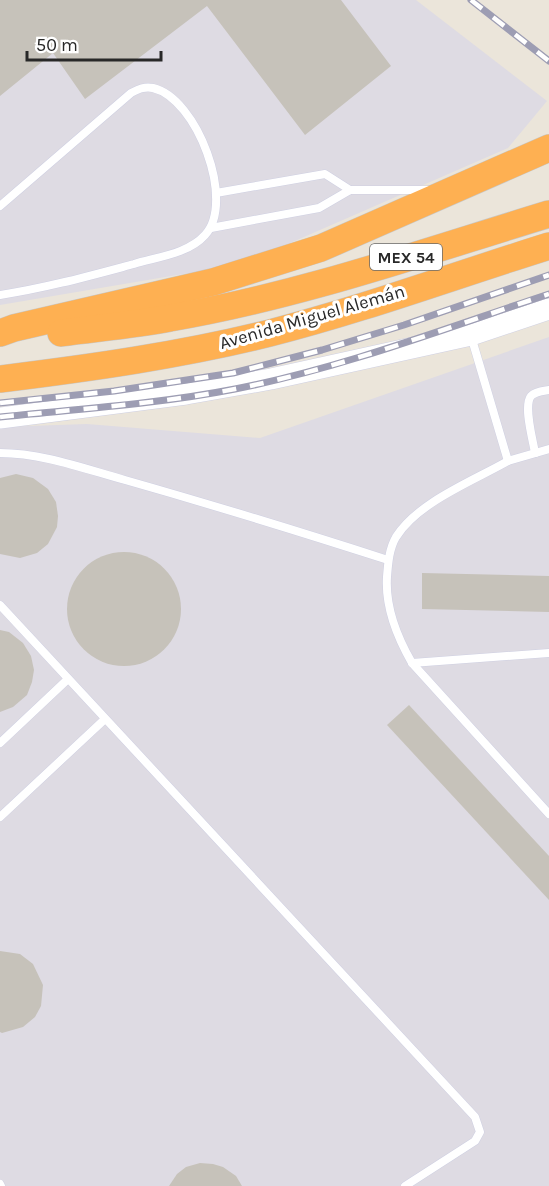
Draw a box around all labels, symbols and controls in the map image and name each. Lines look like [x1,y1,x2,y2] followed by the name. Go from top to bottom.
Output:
[27,24,160,62] scale bar
[36,34,78,56] text: 50 m
[370,244,442,270] road number: MEX 54
[217,280,407,354] street label: Avenida Miguel Alemán

